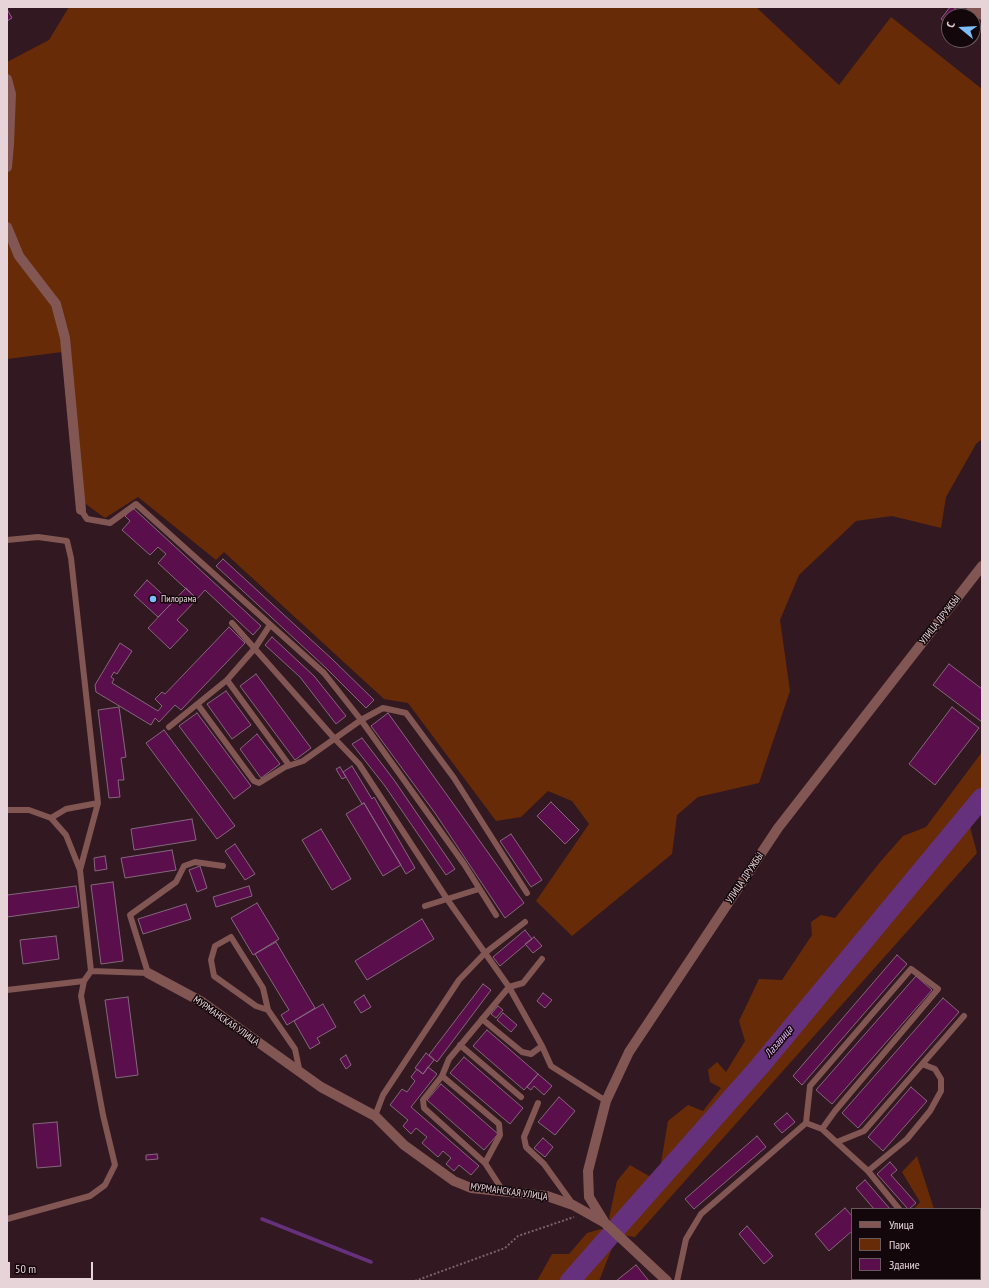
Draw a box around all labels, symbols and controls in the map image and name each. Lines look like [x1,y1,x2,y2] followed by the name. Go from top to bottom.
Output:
[941,8,981,48] north arrow
[943,20,958,29] text: С
[161,593,197,605] place label: Пилорама
[917,593,963,647] street label: УЛИЦА ДРУЖБЫ
[148,594,158,604] marker: Пилорама
[724,850,766,906] street label: УЛИЦА ДРУЖБЫ
[191,994,261,1048] street label: МУРМАНСКАЯ УЛИЦА
[762,1024,796,1060] water label: Лазавица
[470,1181,548,1203] street label: МУРМАНСКАЯ УЛИЦА
[851,1208,981,1280] legend
[889,1217,914,1232] text: Улица
[889,1237,910,1252] text: Парк
[10,1254,95,1280] scale bar
[889,1257,920,1272] text: Здание
[15,1261,36,1276] text: 50 m

